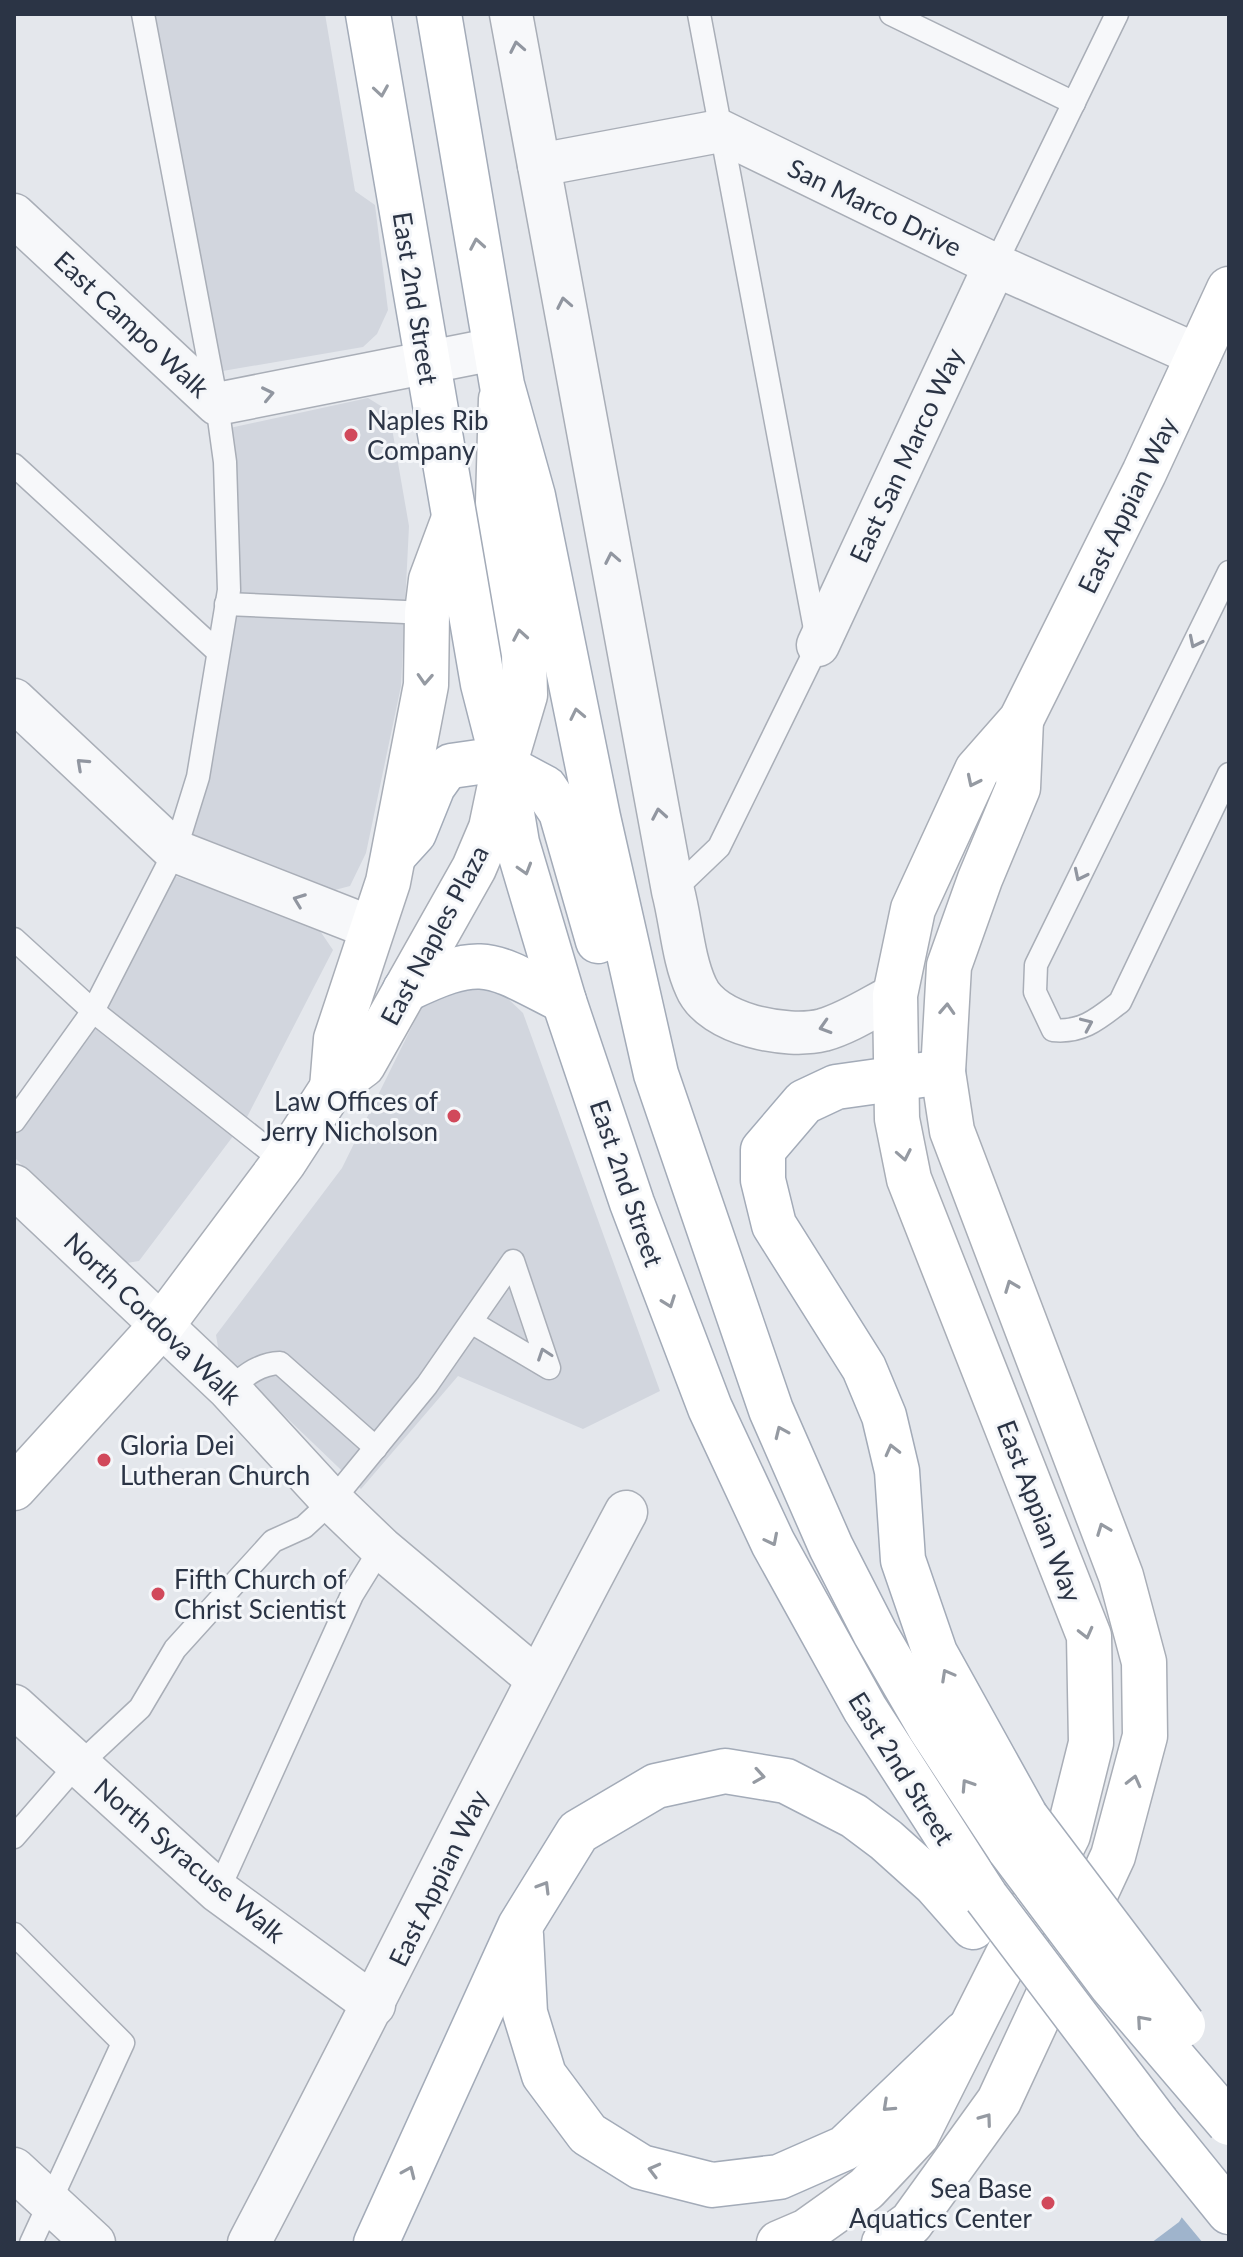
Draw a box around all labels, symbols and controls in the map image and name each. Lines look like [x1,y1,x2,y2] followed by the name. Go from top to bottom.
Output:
[509,41,526,54] one-way arrow
[372,84,389,98] one-way arrow
[783,151,967,263] street label: San Marco Drive
[387,209,446,387] street label: East 2nd Street
[470,237,487,251] one-way arrow
[48,244,217,404] street label: East Campo Walk
[557,296,574,310] one-way arrow
[842,342,970,567] street label: East San Marco Way
[261,386,275,403] one-way arrow
[367,404,489,466] place label: Naples Rib Company
[1070,411,1184,598] street label: East Appian Way
[342,426,360,444] marker: Naples Rib Company
[604,552,621,565] one-way arrow
[513,628,530,642] one-way arrow
[1189,633,1205,648] one-way arrow
[417,673,434,685] one-way arrow
[569,708,586,722] one-way arrow
[77,760,92,774] one-way arrow
[967,772,983,787] one-way arrow
[652,807,669,821] one-way arrow
[373,840,495,1030] street label: East Naples Plaza
[516,862,532,876] one-way arrow
[1074,867,1090,882] one-way arrow
[293,893,307,910] one-way arrow
[938,1002,955,1015] one-way arrow
[1079,1017,1093,1033] one-way arrow
[818,1018,832,1034] one-way arrow
[261,1085,438,1147] place label: Law Offices of Jerry Nicholson
[584,1095,671,1271] street label: East 2nd Street
[445,1107,463,1125] marker: Law Offices of Jerry Nicholson
[895,1148,912,1161] one-way arrow
[58,1225,249,1411] street label: North Cordova Walk
[1004,1280,1020,1294] one-way arrow
[659,1294,676,1308] one-way arrow
[538,1348,554,1362] one-way arrow
[991,1416,1090,1607] street label: East Appian Way
[774,1425,790,1440] one-way arrow
[120,1429,310,1491] place label: Gloria Dei Lutheran Church
[884,1443,901,1457] one-way arrow
[95,1451,113,1469] marker: Gloria Dei Lutheran Church
[1096,1522,1113,1536] one-way arrow
[762,1532,778,1547] one-way arrow
[174,1563,347,1625] place label: Fifth Church of Christ Scientist
[149,1585,167,1603] marker: Fifth Church of Christ Scientist
[1077,1625,1094,1639] one-way arrow
[941,1670,957,1684] one-way arrow
[842,1686,962,1851] street label: East 2nd Street
[752,1767,766,1784] one-way arrow
[88,1771,292,1950] street label: North Syracuse Walk
[1124,1774,1141,1788] one-way arrow
[962,1779,977,1794] one-way arrow
[381,1784,495,1971] street label: East Appian Way
[535,1881,550,1896] one-way arrow
[1137,2016,1152,2030] one-way arrow
[883,2097,898,2111] one-way arrow
[976,2113,991,2127] one-way arrow
[647,2162,661,2179] one-way arrow
[399,2166,415,2180] one-way arrow
[849,2172,1033,2234] place label: Sea Base Aquatics Center
[1039,2194,1057,2212] marker: Sea Base Aquatics Center

